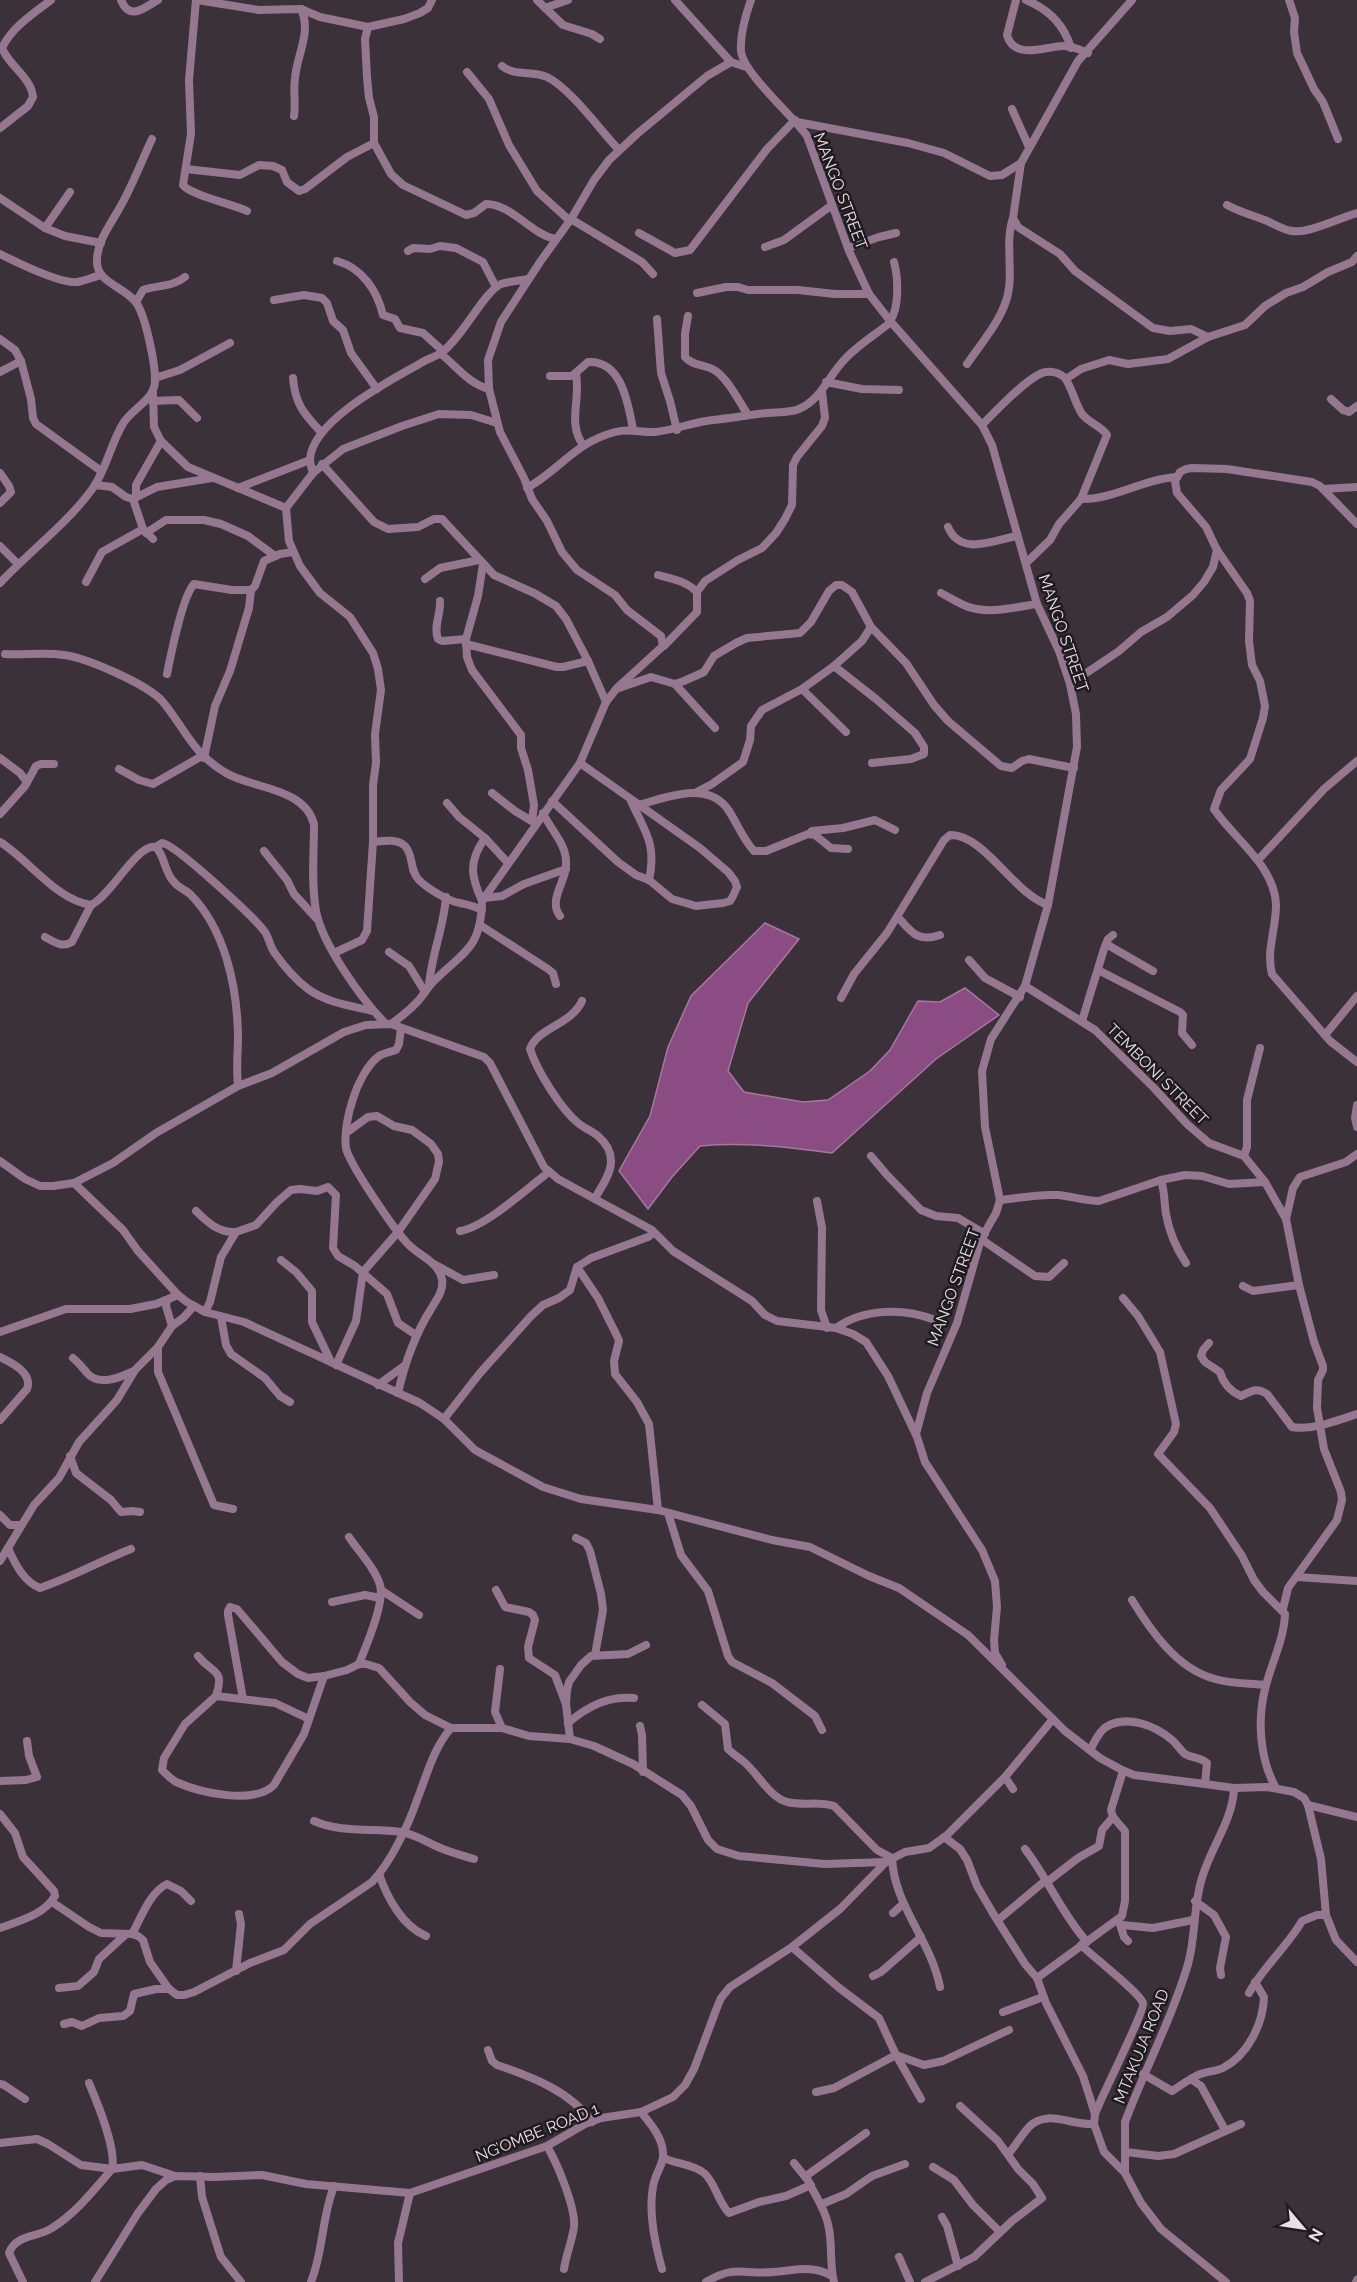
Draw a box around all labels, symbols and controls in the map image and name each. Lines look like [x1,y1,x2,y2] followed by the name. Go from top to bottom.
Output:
[809,130,872,253] street label: MANGO STREET
[1034,571,1093,695] street label: MANGO STREET
[1103,1020,1213,1129] street label: TEMBONI STREET
[923,1225,984,1349] street label: MANGO STREET
[1110,1986,1173,2106] street label: MTAKUJA ROAD
[473,2099,602,2166] street label: NG’OMBE ROAD 1
[1273,2198,1333,2258] north arrow
[1304,2225,1327,2245] text: N

